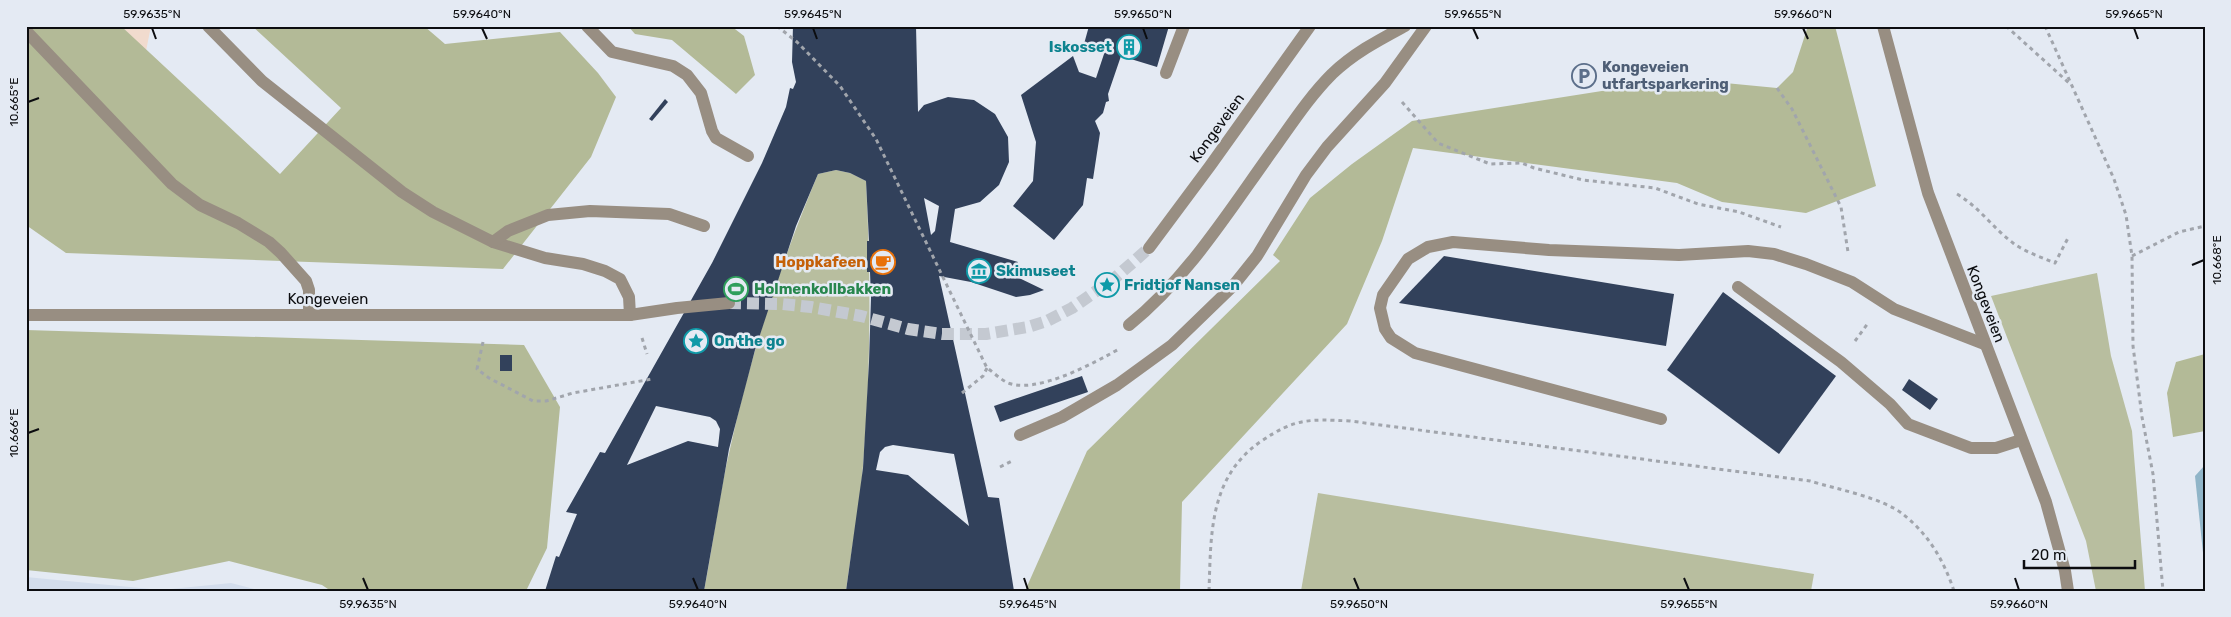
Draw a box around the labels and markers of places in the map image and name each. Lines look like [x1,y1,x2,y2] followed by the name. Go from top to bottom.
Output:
[1116,34,1142,60] building icon: Iskosset
[1049,38,1112,56] place label: Iskosset
[1602,58,1729,93] place label: Kongeveien utfartsparkering
[1571,63,1597,89] parking icon: Kongeveien utfartsparkering
[870,249,896,275] cafe icon: Hoppkafeen
[775,253,866,271] place label: Hoppkafeen
[966,258,992,284] museum icon: Skimuseet
[996,262,1075,280] place label: Skimuseet
[1094,272,1120,298] place icon: Fridtjof Nansen
[723,276,749,302] sports icon: Holmenkollbakken
[1124,276,1240,294] place label: Fridtjof Nansen
[754,280,891,298] place label: Holmenkollbakken
[683,328,709,354] place icon: On the go
[714,332,785,350] place label: On the go

